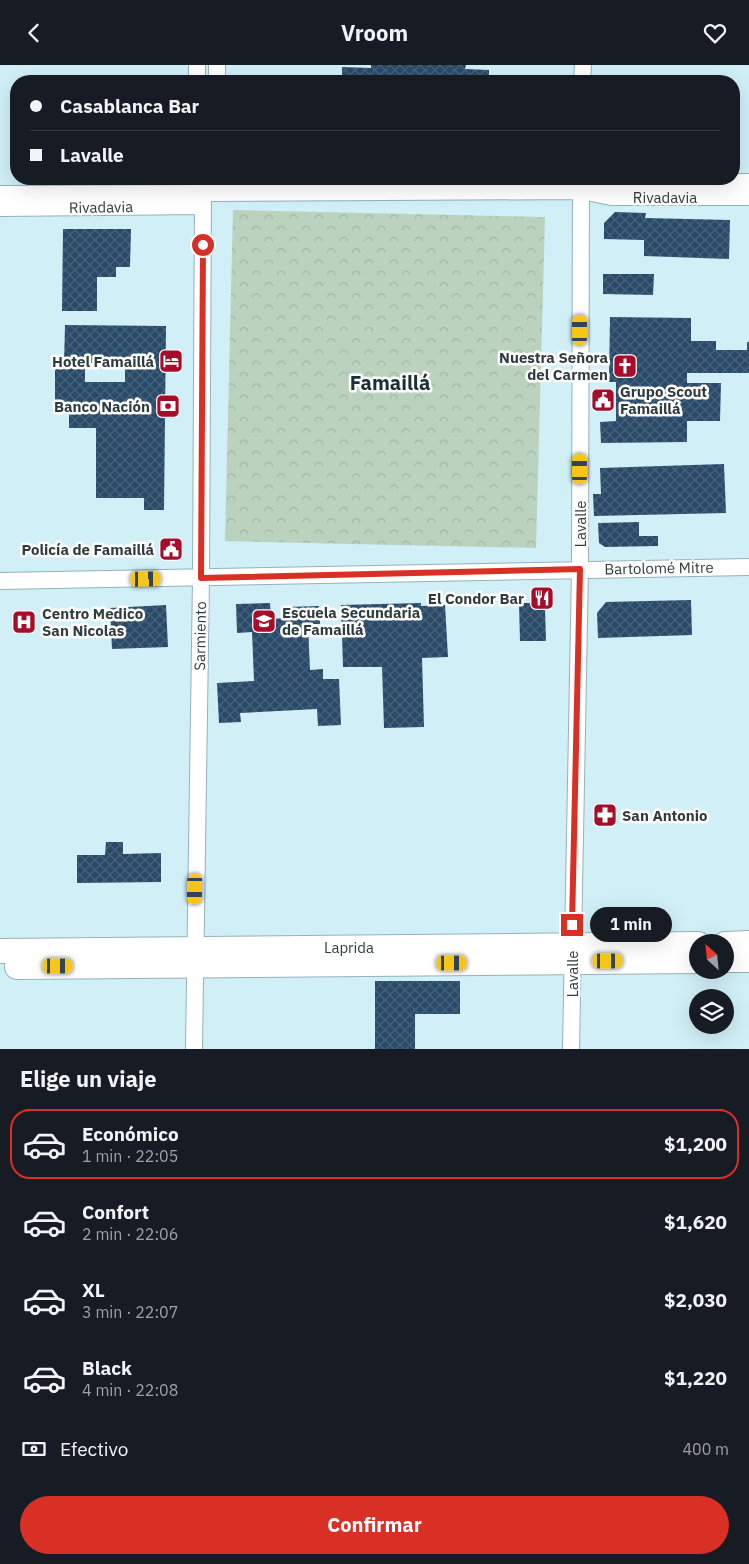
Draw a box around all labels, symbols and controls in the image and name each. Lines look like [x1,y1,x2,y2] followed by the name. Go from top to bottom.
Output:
[341,18,408,47] text: Vroom
[20,19,48,47] icon: back
[701,19,729,47] icon: heart
[60,94,199,118] text: Casablanca Bar
[60,143,124,167] text: Lavalle
[633,188,697,207] street label: Rivadavia
[69,197,133,217] street label: Rivadavia
[192,234,214,256] route start
[572,315,587,345] car
[158,348,184,374] hotel icon: Hotel Famaillá
[499,348,608,384] place label: Nuestra Señora del Carmen
[52,352,154,371] place label: Hotel Famaillá
[612,353,638,379] church icon: Nuestra Señora del Carmen
[350,369,430,396] district label: Famaillá
[620,382,707,418] place label: Grupo Scout Famaillá
[590,387,616,413] public building icon: Grupo Scout Famaillá
[155,393,181,419] bank icon: Banco Nación
[54,397,150,416] place label: Banco Nación
[572,454,587,484] car
[571,501,590,547] street label: Lavalle
[158,536,184,562] public building icon: Policía de Famaillá
[22,540,154,559] place label: Policía de Famaillá
[604,558,714,578] street label: Bartolomé Mitre
[130,571,161,587] car
[529,585,555,611] restaurant icon: El Condor Bar
[428,589,524,608] place label: El Condor Bar
[190,601,210,671] street label: Sarmiento
[282,603,421,639] place label: Escuela Secundaria de Famaillá
[42,604,143,640] place label: Centro Medico San Nicolas
[251,608,277,634] school or university icon: Escuela Secundaria de Famaillá
[11,609,37,635] hospital icon: Centro Medico San Nicolas
[592,802,618,828] pharmacy icon: San Antonio
[622,806,707,825] place label: San Antonio
[187,874,202,904] car
[590,907,672,943] callout: 1 min
[561,914,583,936] route end
[610,914,652,934] text: 1 min
[689,934,734,979] north arrow
[689,934,734,1034] map controls
[324,938,374,957] street label: Laprida
[563,951,582,997] street label: Lavalle
[593,954,623,969] car
[437,956,467,971] car
[43,959,73,974] car
[689,989,734,1034] button: layers
[20,1064,157,1093] text: Elige un viaje
[22,1122,67,1167] icon: car
[82,1122,179,1146] text: Económico
[664,1132,727,1156] text: $1,200
[82,1146,178,1166] text: 1 min · 22:05
[22,1200,67,1245] icon: car
[82,1200,149,1224] text: Confort
[664,1210,727,1234] text: $1,620
[82,1224,178,1244] text: 2 min · 22:06
[22,1278,67,1323] icon: car
[82,1278,105,1302] text: XL
[664,1288,727,1312] text: $2,030
[82,1302,178,1322] text: 3 min · 22:07
[22,1356,67,1401] icon: car
[82,1356,132,1380] text: Black
[664,1366,727,1390] text: $1,220
[82,1380,178,1400] text: 4 min · 22:08
[20,1435,48,1463] icon: cash
[60,1437,128,1461] text: Efectivo
[682,1439,729,1459] text: 400 m
[20,1496,729,1554] button: Confirmar

